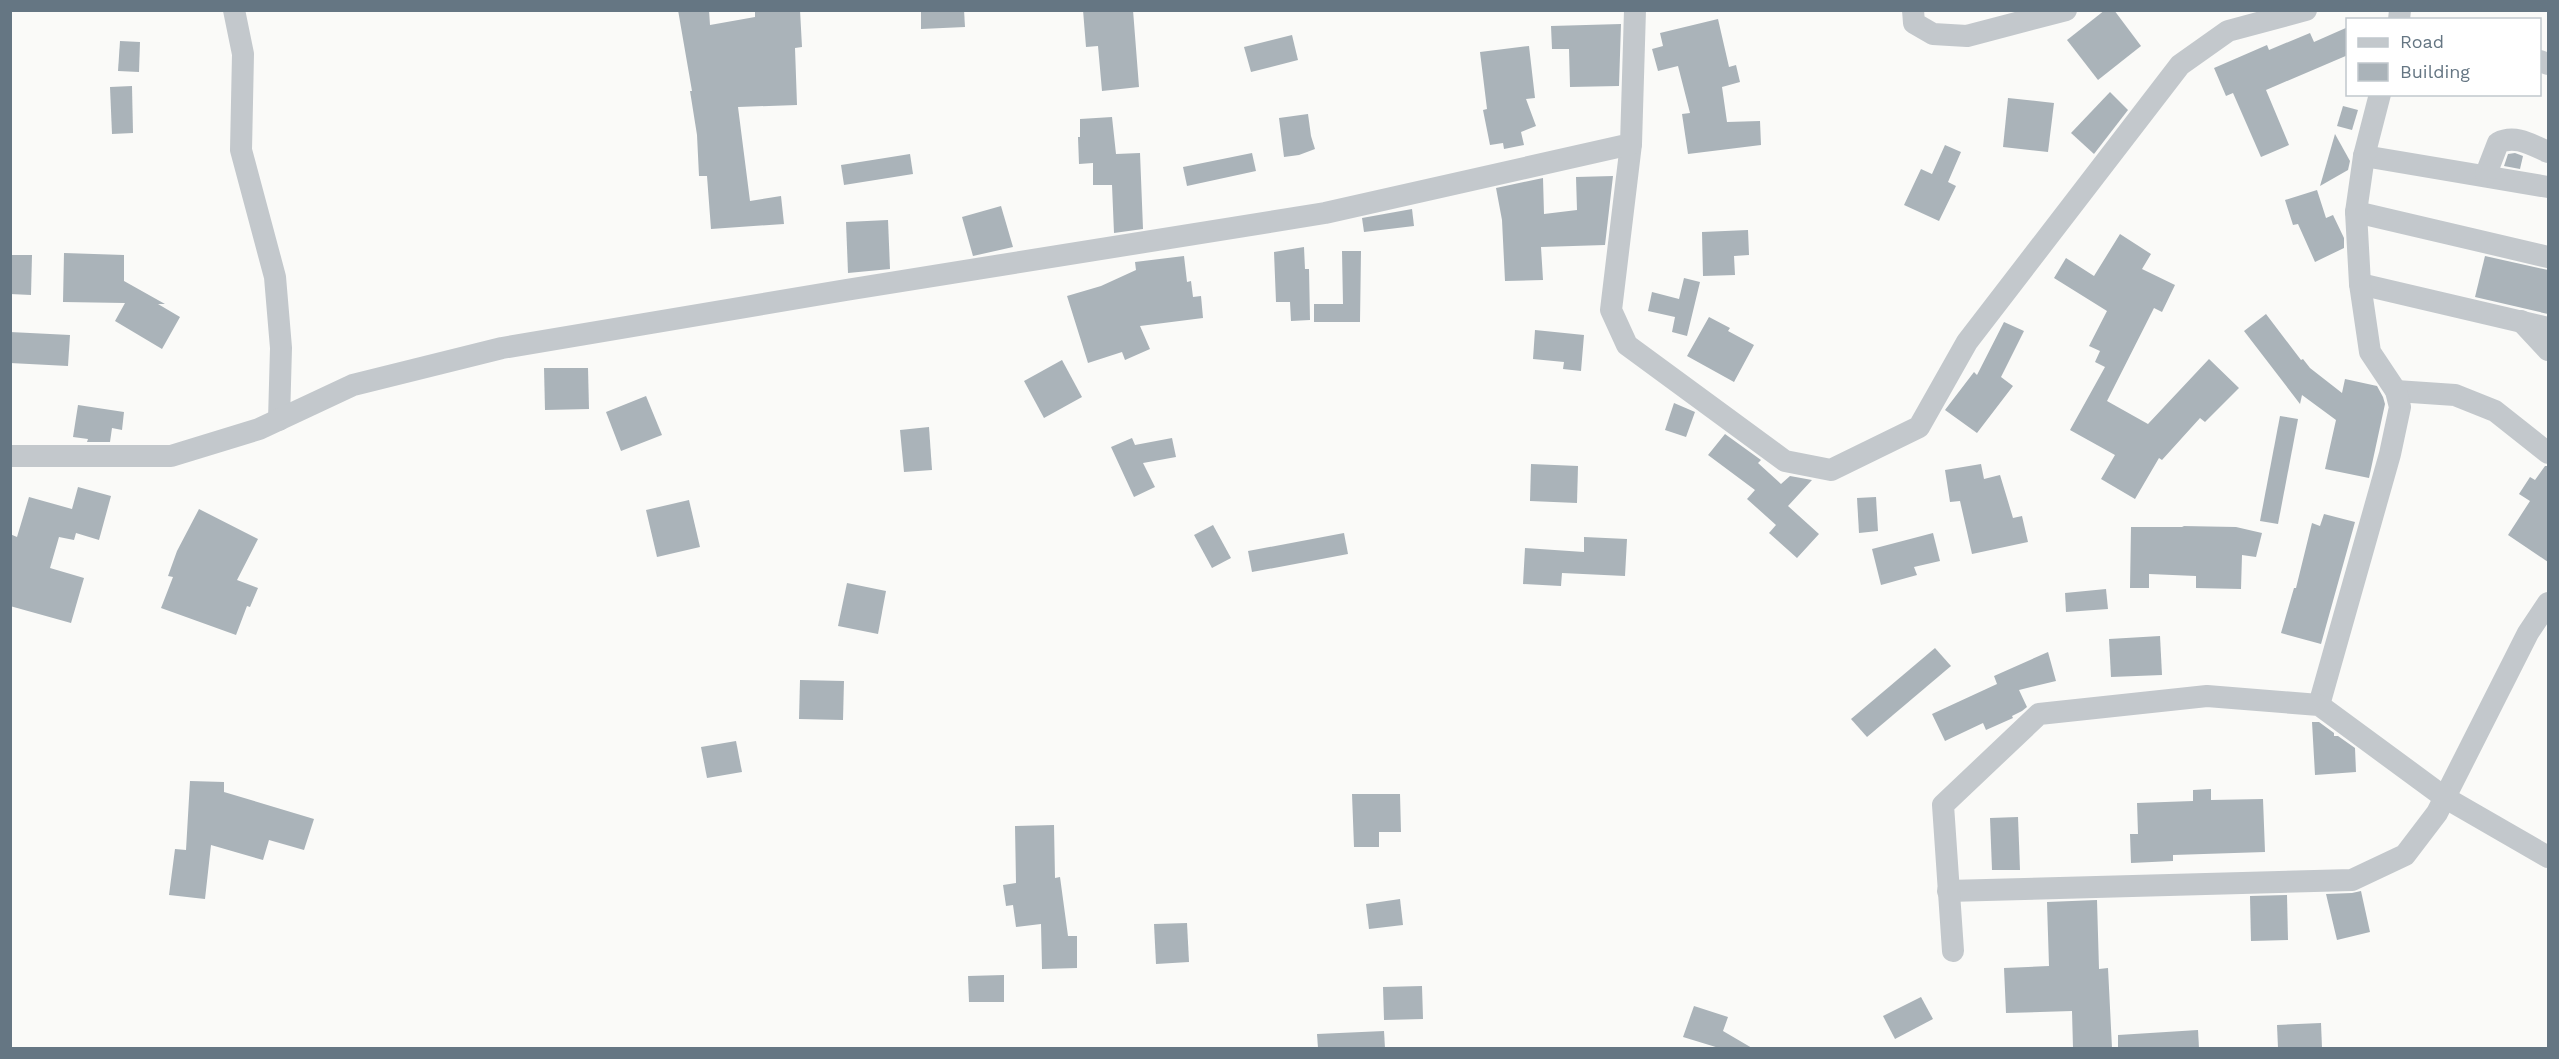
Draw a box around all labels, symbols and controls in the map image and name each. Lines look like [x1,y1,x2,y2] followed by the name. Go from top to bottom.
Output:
[2346,18,2541,96] legend
[2400,31,2444,52] text: Road
[2400,61,2470,82] text: Building

